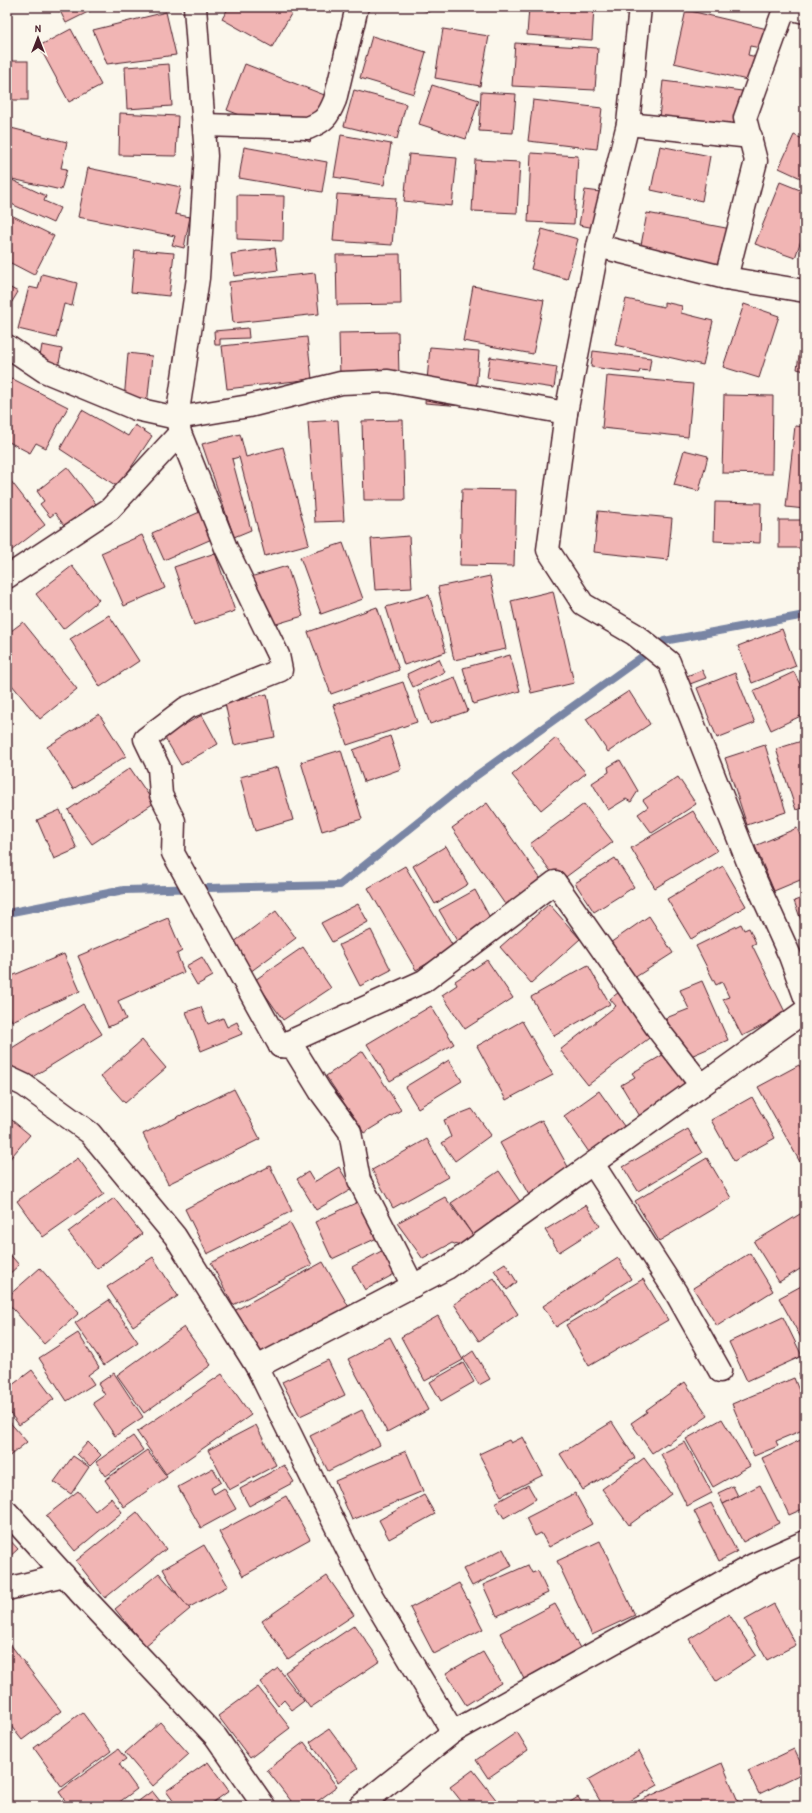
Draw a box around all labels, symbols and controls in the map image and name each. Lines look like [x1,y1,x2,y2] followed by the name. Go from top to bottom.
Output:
[18,18,58,58] north arrow
[35,21,41,35] text: N

